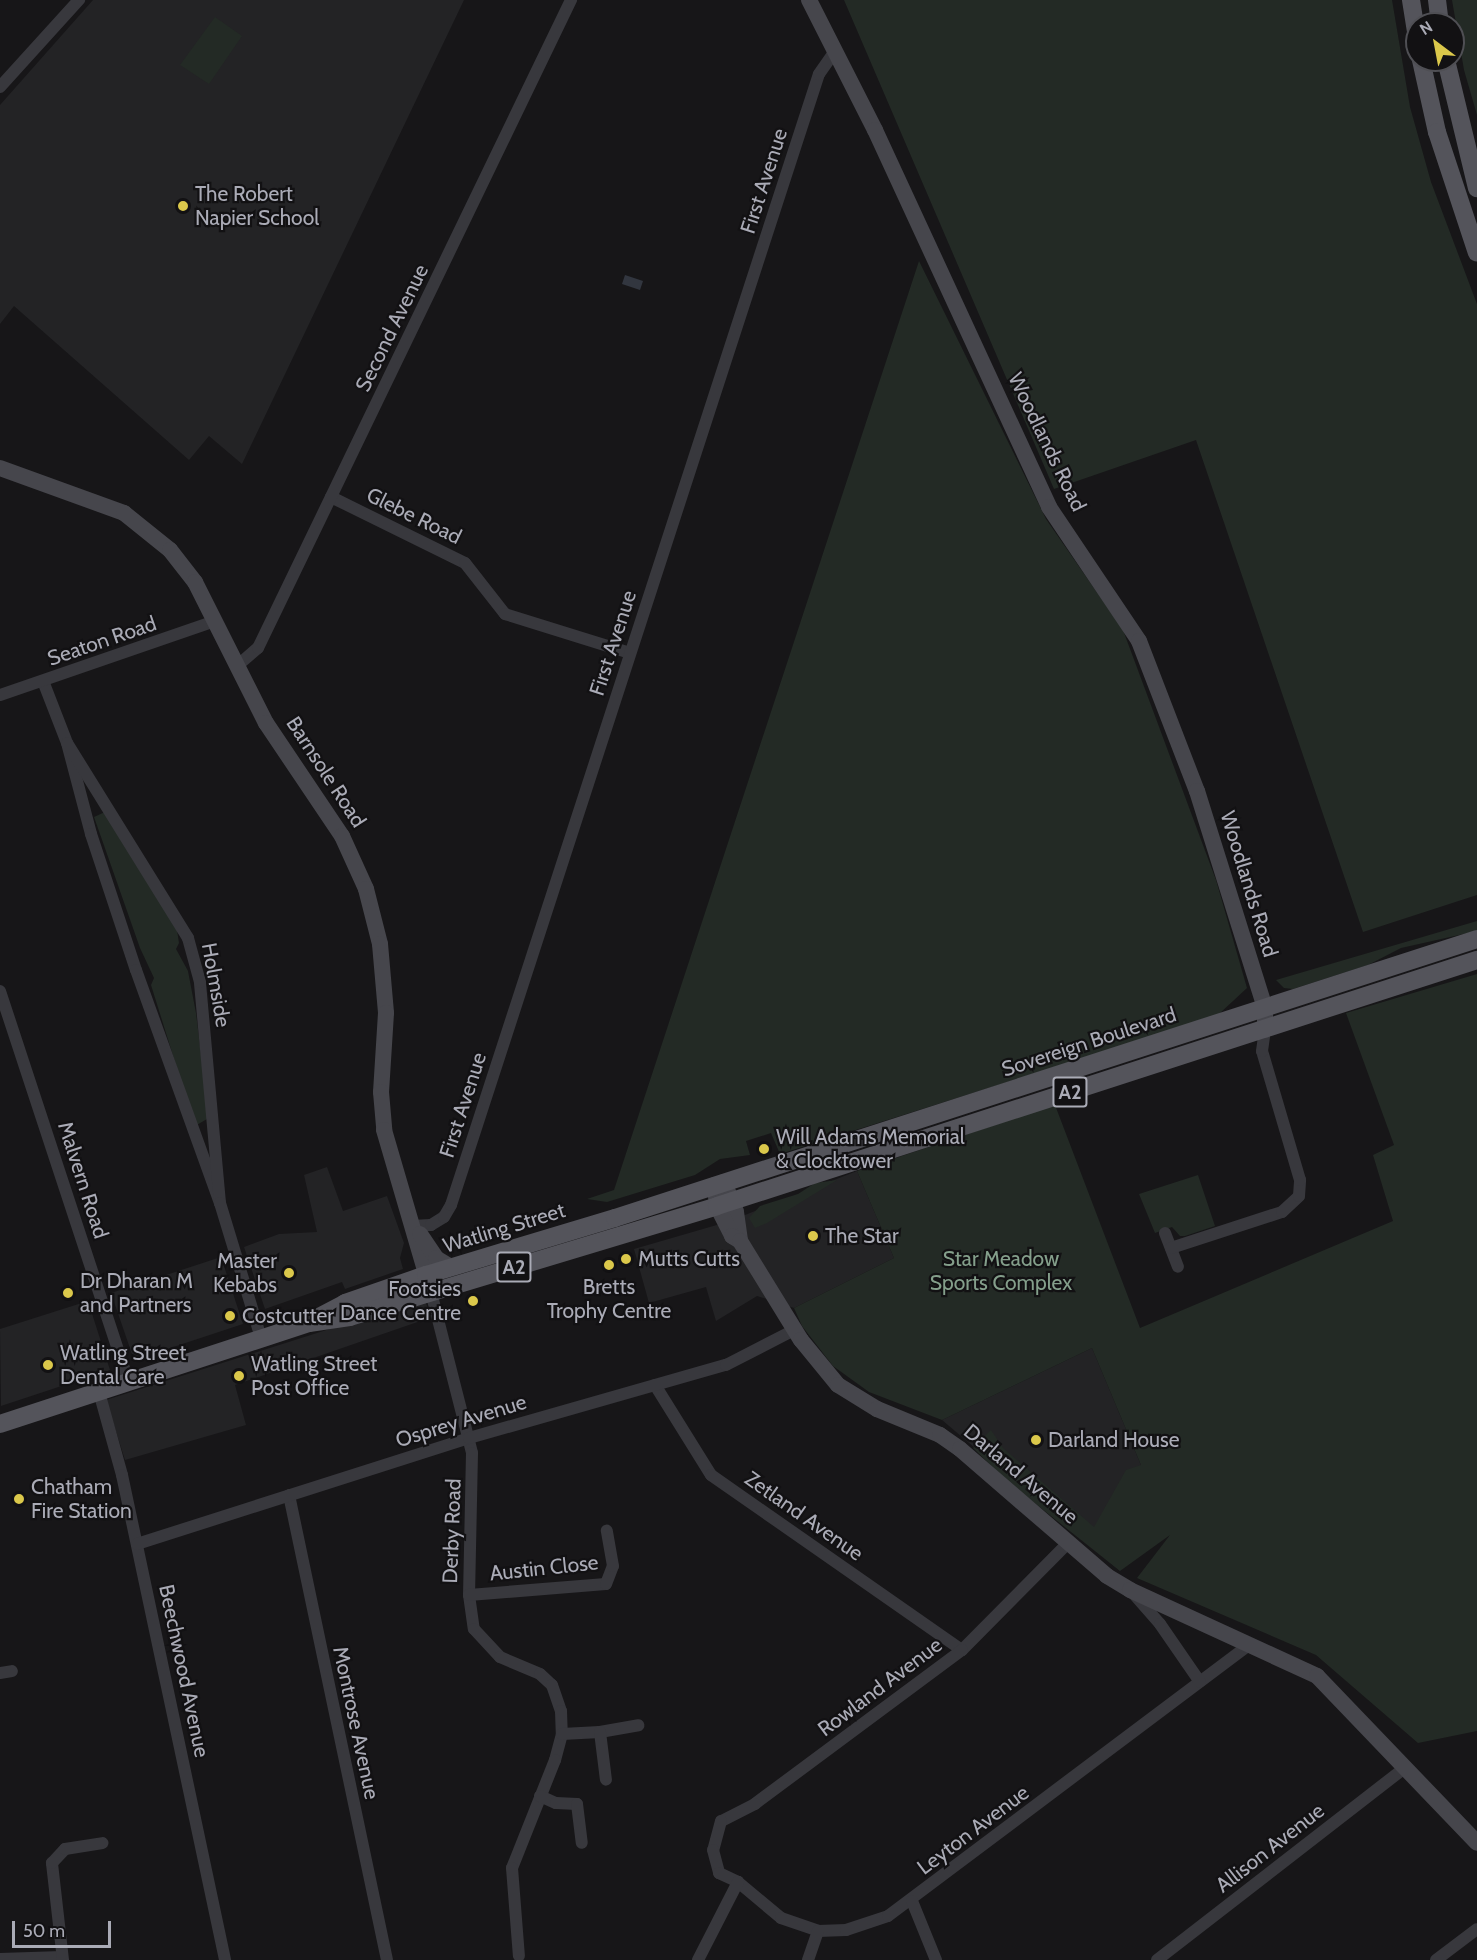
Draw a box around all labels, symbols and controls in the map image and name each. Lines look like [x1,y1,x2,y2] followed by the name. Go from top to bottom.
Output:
[1405,12,1465,72] north arrow
[1416,17,1436,39] text: N
[735,125,793,237] street label: First Avenue
[195,181,319,231] place label: The Robert Napier School
[176,199,190,213] marker: The Robert Napier School
[350,260,434,396] street label: Second Avenue
[1003,369,1091,515] street label: Woodlands Road
[363,482,465,550] street label: Glebe Road
[584,587,642,699] street label: First Avenue
[44,611,160,671] street label: Seaton Road
[281,712,371,832] street label: Barnsole Road
[1215,808,1283,960] street label: Woodlands Road
[196,941,236,1029] street label: Holmside
[999,1002,1179,1082] street label: Sovereign Boulevard
[434,1049,492,1161] street label: First Avenue
[1052,1075,1088,1109] road number: A2
[52,1118,114,1242] street label: Malvern Road
[776,1124,965,1174] place label: Will Adams Memorial & Clocktower
[757,1142,771,1156] marker: Will Adams Memorial & Clocktower
[440,1197,568,1259] street label: Watling Street
[825,1223,899,1249] place label: The Star
[806,1229,820,1243] marker: The Star
[638,1246,740,1272] place label: Mutts Cutts
[930,1246,1072,1296] park label: Star Meadow Sports Complex
[213,1248,277,1298] place label: Master Kebabs
[496,1250,532,1284] road number: A2
[619,1252,633,1266] marker: Mutts Cutts
[602,1258,616,1272] marker: Bretts Trophy Centre
[282,1266,296,1280] marker: Master Kebabs
[80,1268,193,1318] place label: Dr Dharan M and Partners
[547,1274,671,1324] place label: Bretts Trophy Centre
[340,1276,461,1326] place label: Footsies Dance Centre
[61,1286,75,1300] marker: Dr Dharan M and Partners
[466,1294,480,1308] marker: Footsies Dance Centre
[242,1303,334,1329] place label: Costcutter
[223,1309,237,1323] marker: Costcutter
[60,1340,186,1390] place label: Watling Street Dental Care
[251,1351,377,1401] place label: Watling Street Post Office
[41,1358,55,1372] marker: Watling Street Dental Care
[232,1369,246,1383] marker: Watling Street Post Office
[393,1389,529,1453] street label: Osprey Avenue
[959,1419,1083,1529] street label: Darland Avenue
[1048,1427,1180,1453] place label: Darland House
[1029,1433,1043,1447] marker: Darland House
[740,1466,868,1566] street label: Zetland Avenue
[31,1474,132,1524] place label: Chatham Fire Station
[438,1478,466,1584] street label: Derby Road
[12,1492,26,1506] marker: Chatham Fire Station
[488,1550,600,1586] street label: Austin Close
[153,1582,215,1760] street label: Beechwood Avenue
[813,1632,947,1742] street label: Rowland Avenue
[327,1644,385,1802] street label: Montrose Avenue
[912,1780,1034,1880] street label: Leyton Avenue
[1211,1798,1329,1898] street label: Allison Avenue
[15,1909,114,1947] scale bar
[23,1920,65,1942] text: 50 m

